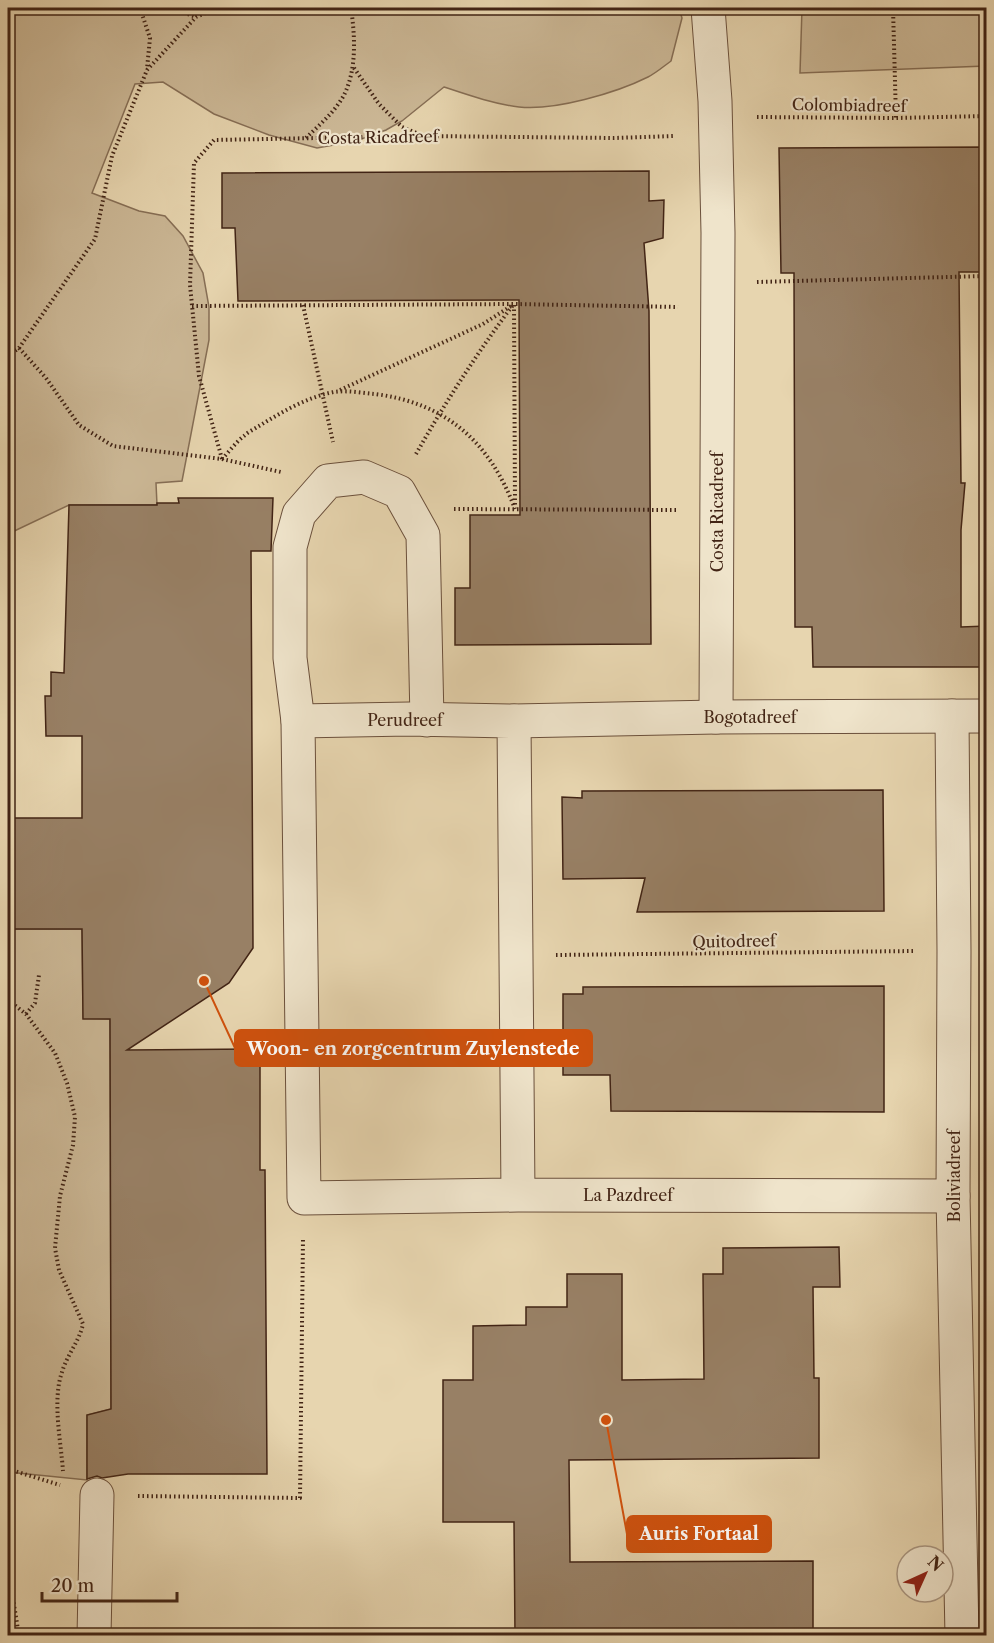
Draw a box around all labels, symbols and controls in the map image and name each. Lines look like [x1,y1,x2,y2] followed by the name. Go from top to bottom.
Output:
[792,94,909,116] street label: Colombiadreef
[318,126,441,148] street label: Costa Ricadreef
[707,449,727,572] street label: Costa Ricadreef
[703,707,799,727] street label: Bogotadreef
[367,710,445,730] street label: Perudreef
[692,930,778,952] street label: Quitodreef
[235,1030,592,1066] callout: Woon- en zorgcentrum Zuylenstede
[245,1038,580,1060] text: Woon- en zorgcentrum Zuylenstede
[944,1128,964,1222] street label: Boliviadreef
[583,1185,675,1205] street label: La Pazdreef
[627,1516,771,1552] callout: Auris Fortaal
[638,1523,759,1545] text: Auris Fortaal
[895,1544,955,1604] north arrow
[924,1551,948,1575] text: N
[42,1565,177,1603] scale bar
[51,1575,95,1597] text: 20 m

